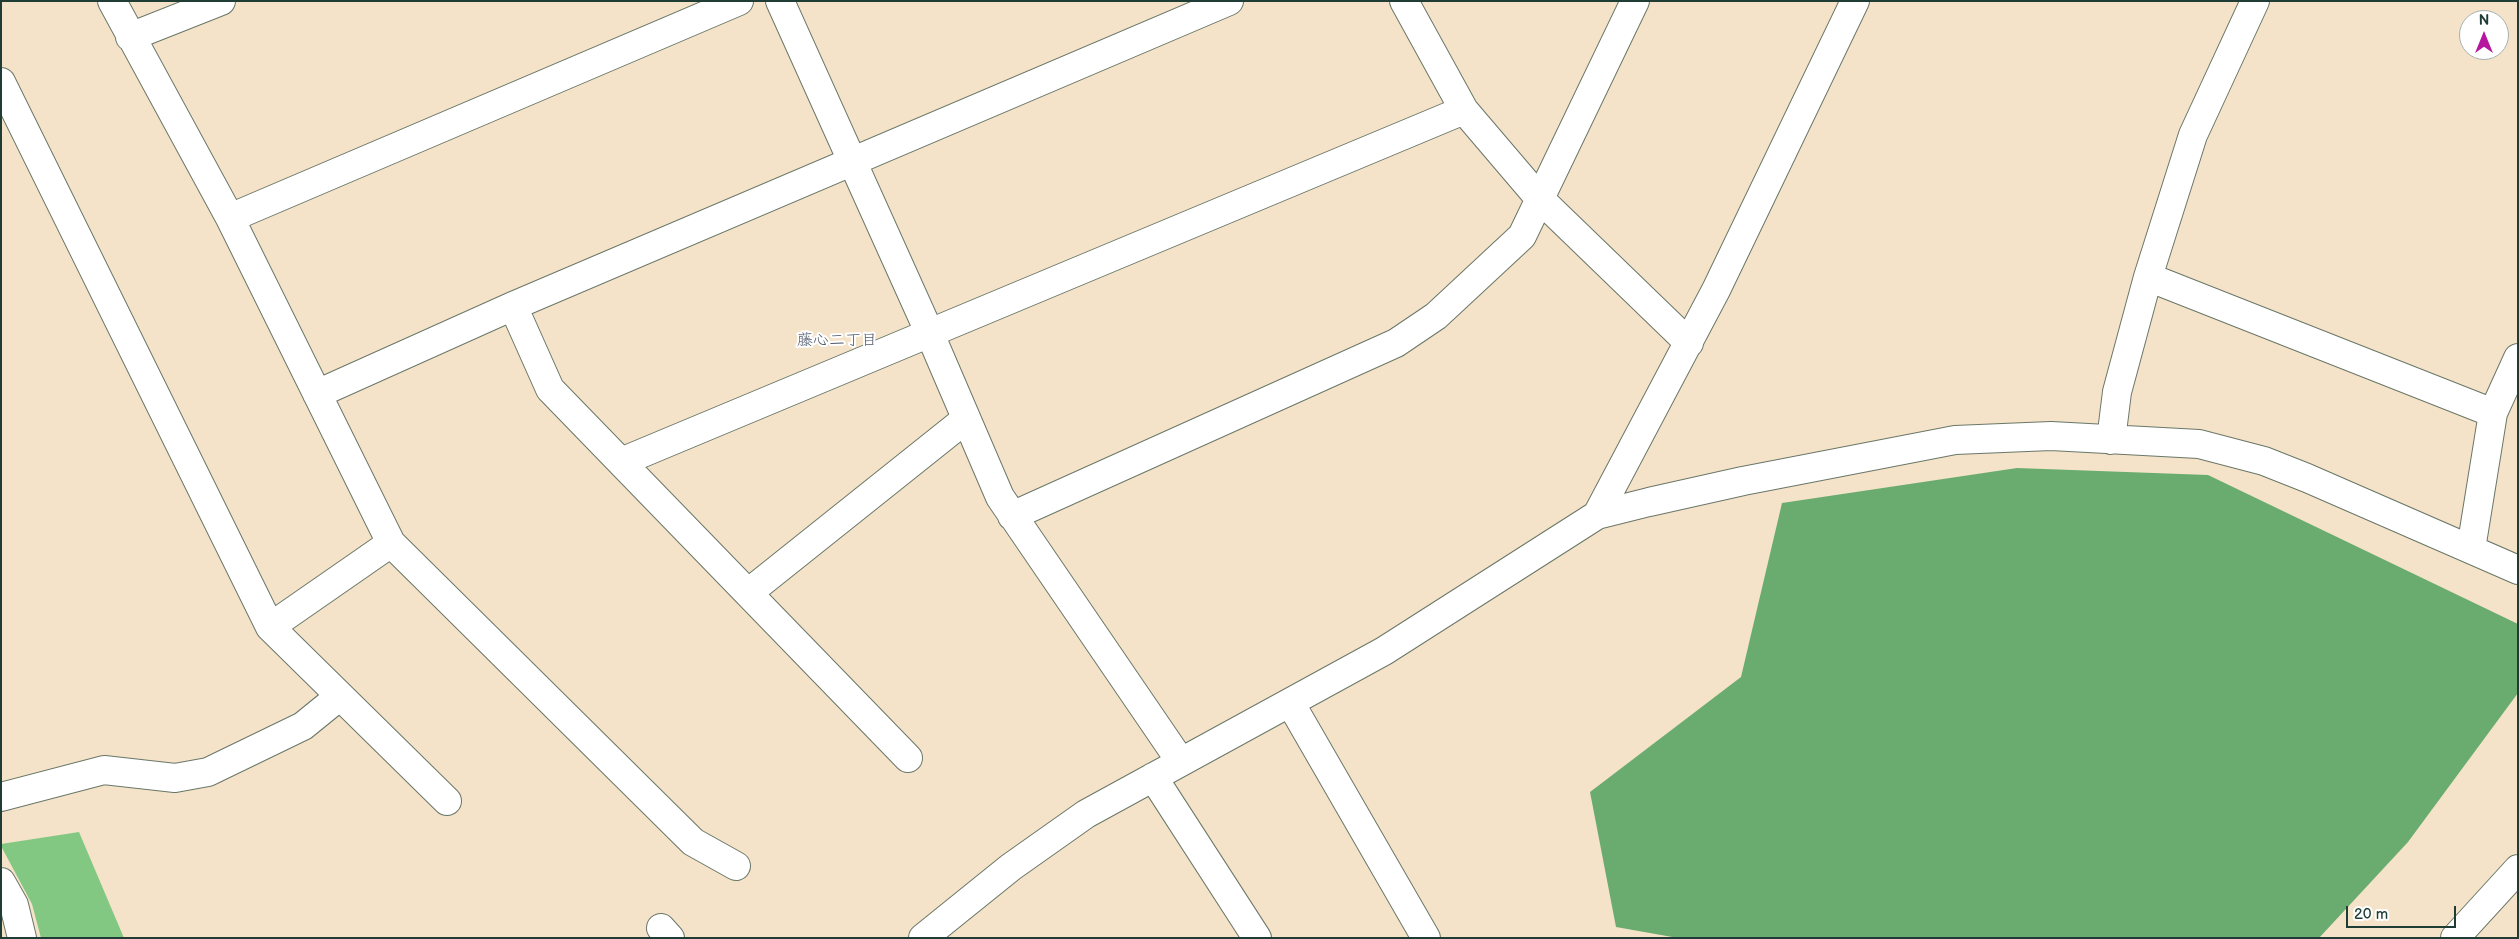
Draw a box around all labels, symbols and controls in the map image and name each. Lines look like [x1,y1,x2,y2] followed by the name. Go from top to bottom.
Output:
[2459,10,2509,60] north arrow
[2479,12,2489,29] text: N
[797,331,877,351] district label: 藤心二丁目
[2349,896,2459,928] scale bar
[2354,905,2388,924] text: 20 m

